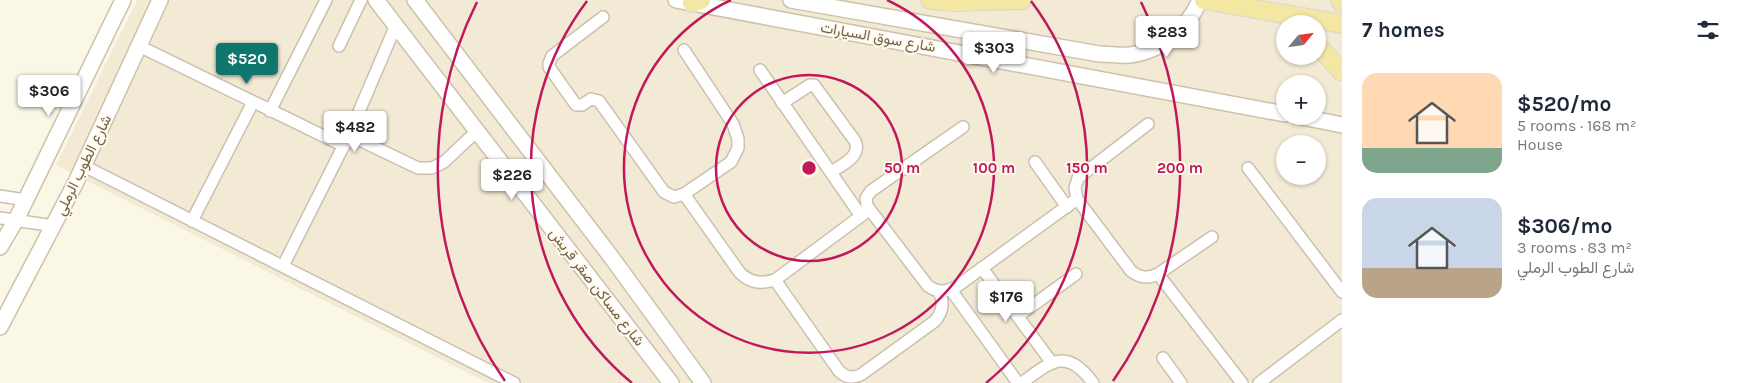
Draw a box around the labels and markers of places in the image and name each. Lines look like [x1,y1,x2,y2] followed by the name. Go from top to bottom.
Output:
[1137,15,1197,58] pin: $283
[964,32,1024,74] pin: $303
[217,42,277,85] pin: $520
[19,74,79,117] pin: $306
[325,110,385,153] pin: $482
[482,158,542,201] pin: $226
[800,159,818,177] centre of rings
[976,280,1036,323] pin: $176

